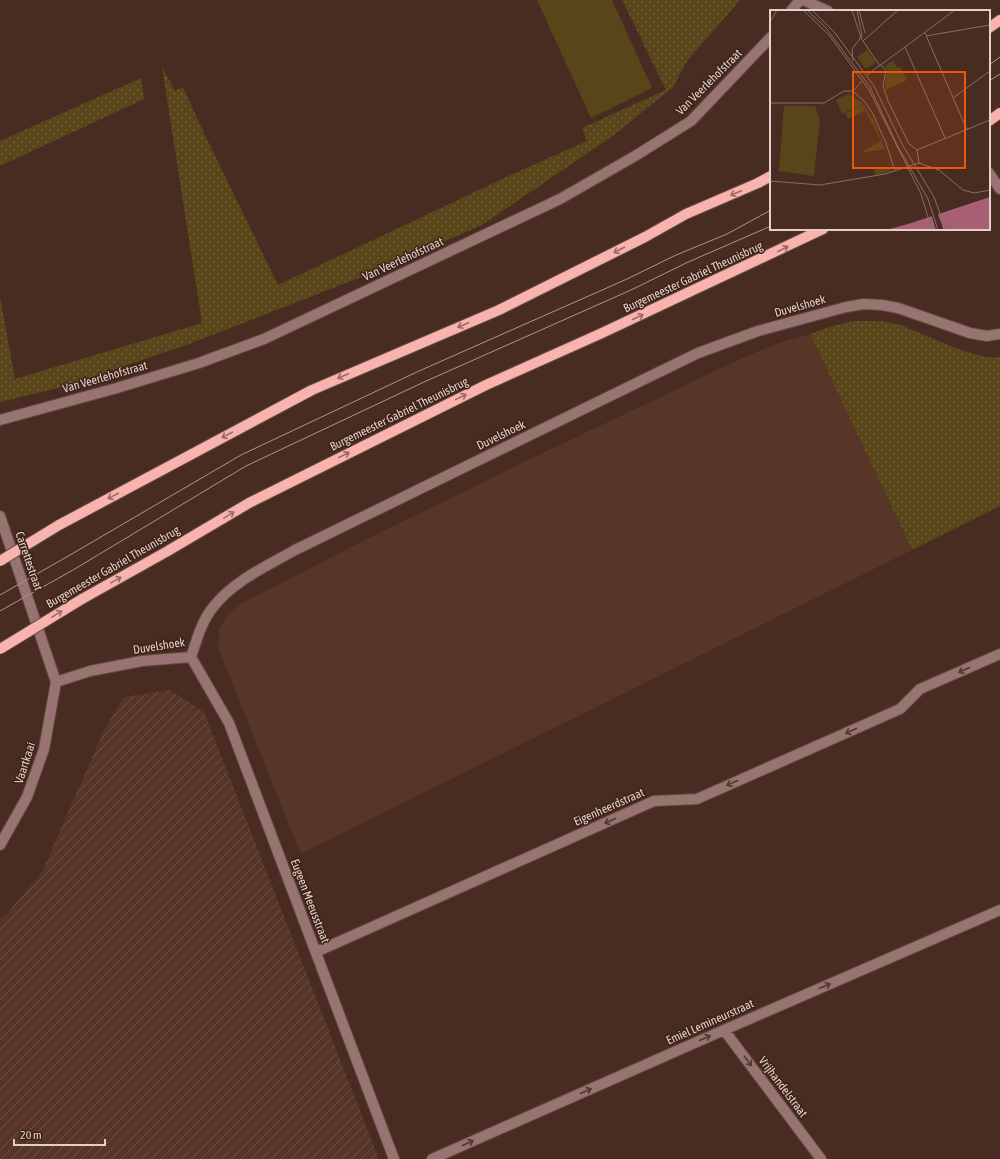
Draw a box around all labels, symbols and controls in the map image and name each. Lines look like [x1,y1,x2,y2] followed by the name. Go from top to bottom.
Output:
[770,10,990,230] inset map
[673,46,745,118] street label: Van Veerlehofstraat
[730,189,742,197] one-way arrow
[360,234,446,284] street label: Van Veerlehofstraat
[621,238,766,315] street label: Burgemeester Gabriel Theunisbrug
[777,245,789,252] one-way arrow
[613,246,625,254] one-way arrow
[773,292,828,320] street label: Duvelshoek
[631,313,643,320] one-way arrow
[457,322,469,329] one-way arrow
[61,358,149,396] street label: Van Veerlehofstraat
[338,373,350,381] one-way arrow
[328,374,471,454] street label: Burgemeester Gabriel Theunisbrug
[454,393,466,400] one-way arrow
[474,417,528,453] street label: Duvelshoek
[222,432,234,439] one-way arrow
[338,451,350,458] one-way arrow
[107,493,119,500] one-way arrow
[223,510,235,518] one-way arrow
[44,523,183,611] street label: Burgemeester Gabriel Theunisbrug
[12,530,46,593] street label: Carrettestraat
[110,576,122,583] one-way arrow
[51,610,63,618] one-way arrow
[132,635,187,657] street label: Duvelshoek
[959,667,971,674] one-way arrow
[845,727,857,735] one-way arrow
[12,741,38,785] street label: Vaartkaai
[726,780,738,787] one-way arrow
[572,785,647,829] street label: Eigenheerdstraat
[604,817,616,825] one-way arrow
[288,857,333,945] street label: Eugeen Meeusstraat
[818,982,830,990] one-way arrow
[664,996,756,1048] street label: Emiel Lemineurstraat
[699,1034,711,1041] one-way arrow
[756,1054,811,1120] street label: Vrijhandelstraat
[744,1055,752,1066] one-way arrow
[580,1087,592,1094] one-way arrow
[14,1121,105,1147] scale bar
[20,1128,42,1142] text: 20 m
[461,1139,473,1146] one-way arrow

